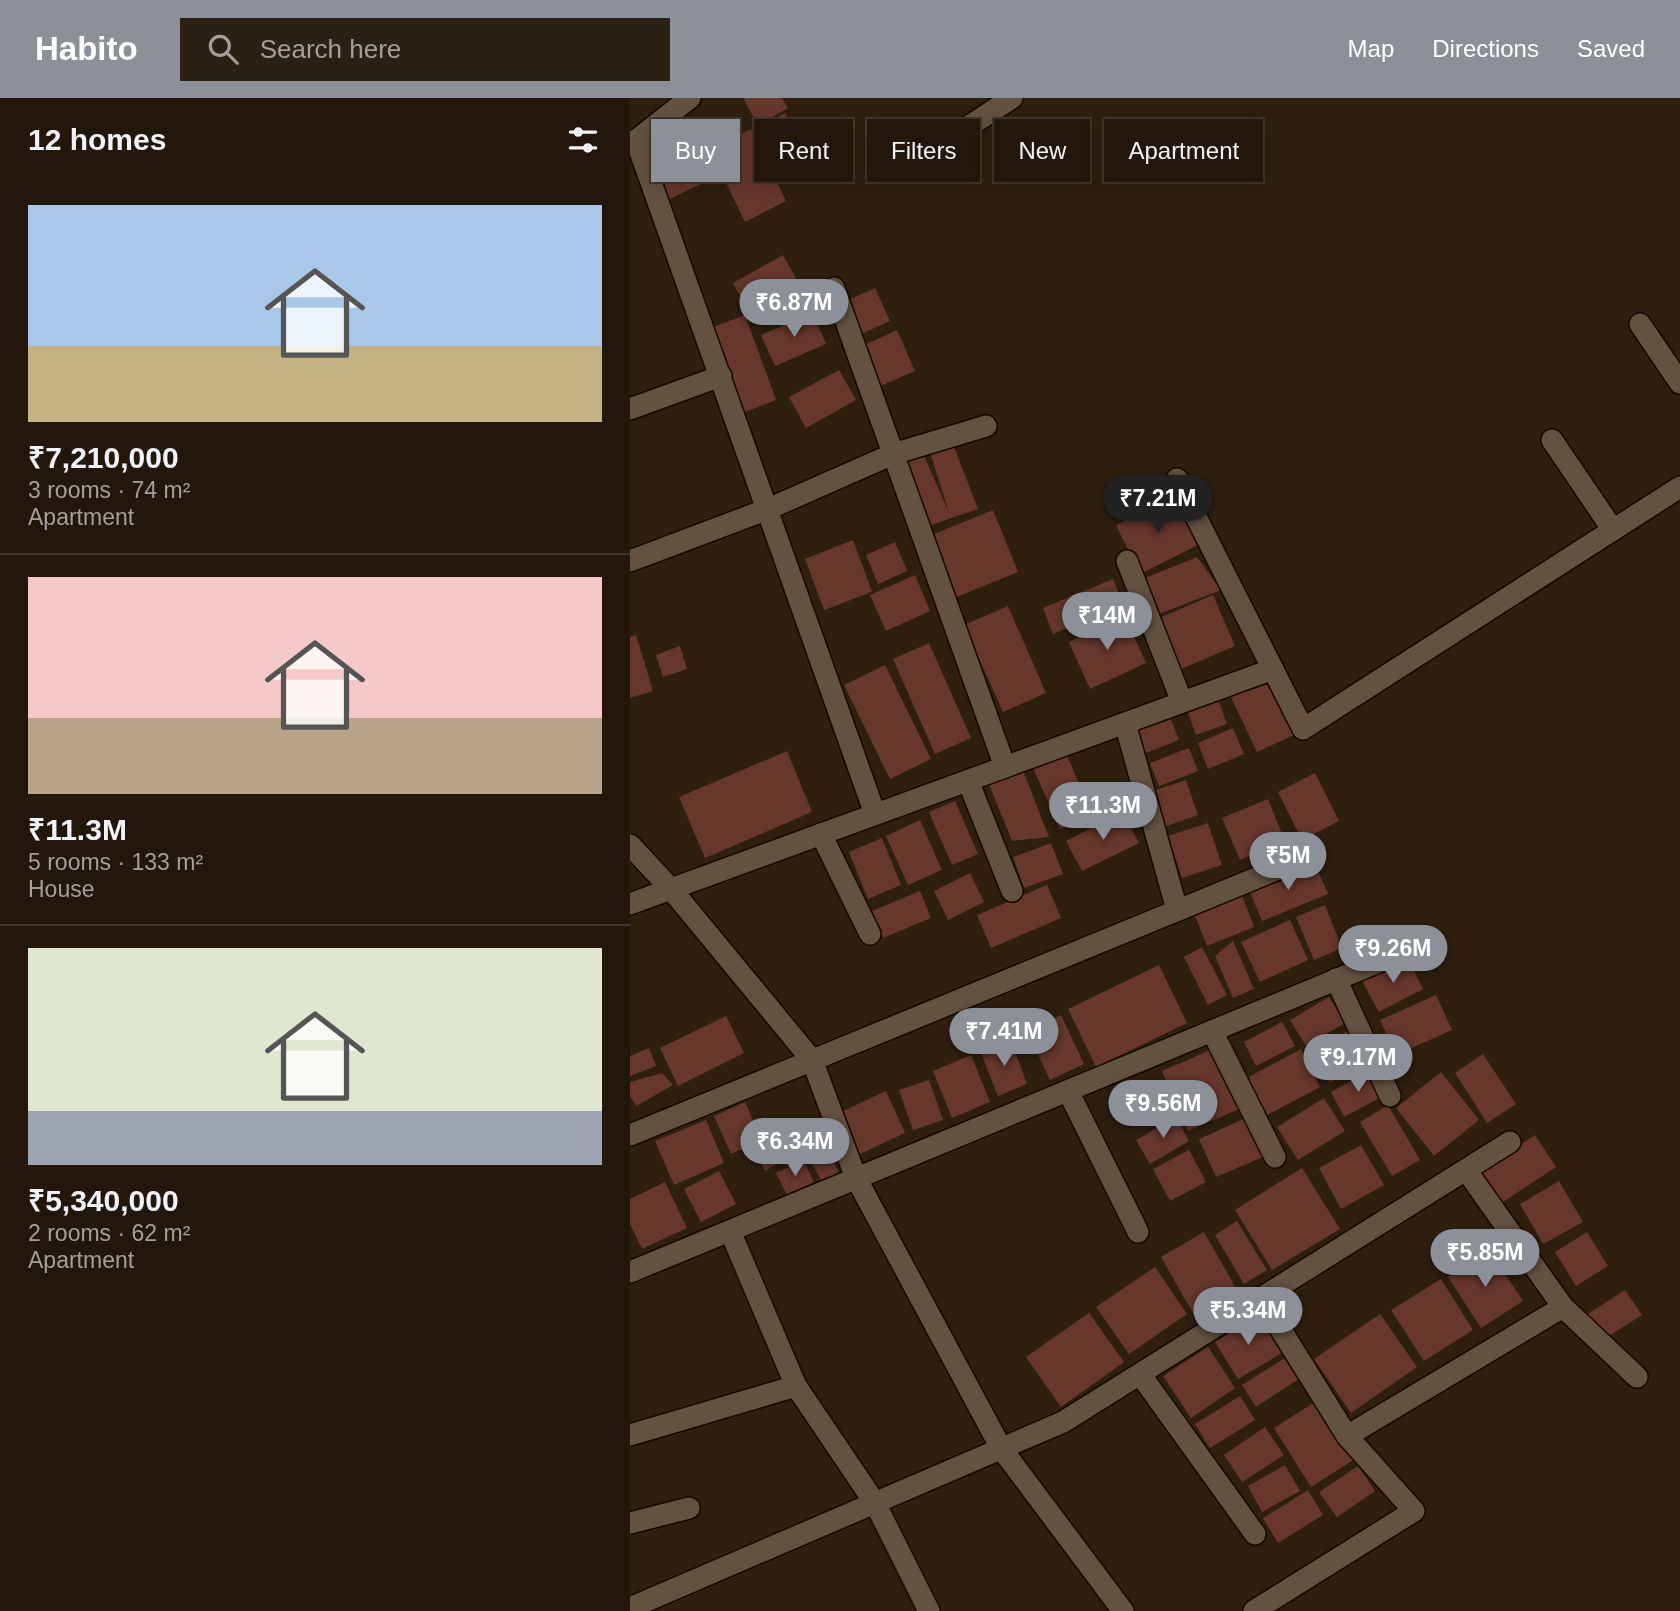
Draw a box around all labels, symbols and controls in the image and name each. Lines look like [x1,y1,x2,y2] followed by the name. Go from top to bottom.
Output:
[180,18,670,81] search box
[35,30,138,67] text: Habito
[204,30,242,68] icon: search
[260,34,401,64] text: Search here
[1348,35,1394,62] text: Map
[1432,35,1539,62] text: Directions
[1577,35,1645,62] text: Saved
[651,119,740,182] chip: Buy
[754,119,853,182] chip: Rent
[867,119,980,182] chip: Filters
[994,119,1090,182] chip: New
[1104,119,1263,182] chip: Apartment
[564,121,602,159] icon: filters
[28,123,166,156] text: 12 homes
[252,250,378,376] icon: home
[737,280,851,339] pin: ₹6.87M
[755,289,833,315] text: ₹6.87M
[28,441,179,474] text: ₹7,210,000
[1101,476,1215,535] pin: ₹7.21M
[28,477,190,503] text: 3 rooms · 74 m²
[1119,485,1197,511] text: ₹7.21M
[28,504,134,530] text: Apartment
[1066,592,1148,652] pin: ₹14M
[1078,602,1136,628] text: ₹14M
[252,622,378,748] icon: home
[1046,782,1160,842] pin: ₹11.3M
[1065,792,1141,818] text: ₹11.3M
[28,813,127,846] text: ₹11.3M
[1254,832,1322,892] pin: ₹5M
[1265,842,1311,868] text: ₹5M
[28,849,203,875] text: 5 rooms · 133 m²
[28,876,94,902] text: House
[1336,926,1450,985] pin: ₹9.26M
[1354,935,1432,961] text: ₹9.26M
[252,993,378,1119] icon: home
[947,1009,1061,1068] pin: ₹7.41M
[965,1018,1043,1044] text: ₹7.41M
[1301,1034,1415,1094] pin: ₹9.17M
[1319,1044,1397,1070] text: ₹9.17M
[1106,1080,1220,1140] pin: ₹9.56M
[1124,1090,1202,1116] text: ₹9.56M
[738,1118,852,1178] pin: ₹6.34M
[756,1128,834,1154] text: ₹6.34M
[28,1184,179,1217] text: ₹5,340,000
[28,1220,190,1246] text: 2 rooms · 62 m²
[1428,1230,1542,1289] pin: ₹5.85M
[1446,1239,1524,1265] text: ₹5.85M
[28,1247,134,1273] text: Apartment
[1191,1288,1305,1347] pin: ₹5.34M
[1209,1297,1287,1323] text: ₹5.34M

